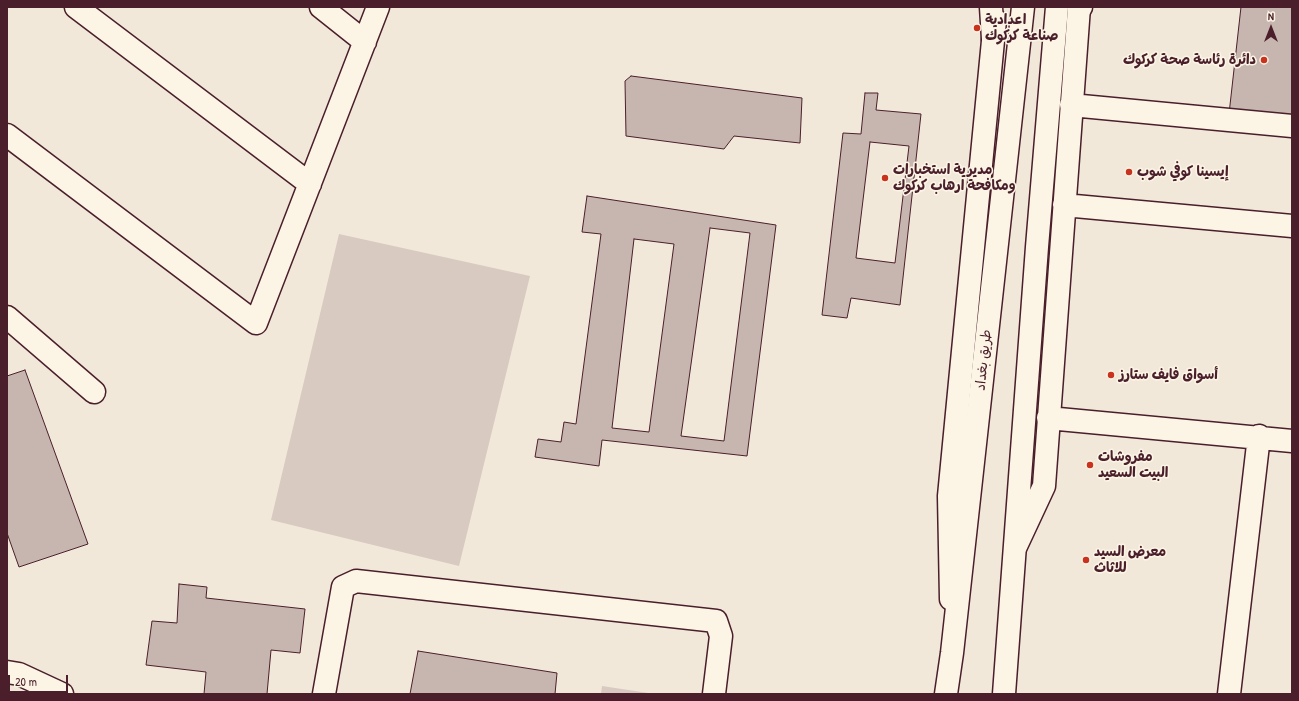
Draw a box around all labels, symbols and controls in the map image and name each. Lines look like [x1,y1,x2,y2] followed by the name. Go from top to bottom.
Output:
[1251,8,1291,48] north arrow
[1268,9,1274,23] text: N
[985,12,1059,44] place label: اعدادية صناعة كركوك
[972,23,982,33] marker: اعدادية صناعة كركوك
[1123,52,1256,68] place label: دائرة رئاسة صحة كركوك
[1259,55,1269,65] marker: دائرة رئاسة صحة كركوك
[893,162,1016,194] place label: مديرية استخبارات ومكافحة ارهاب كركوك
[1137,164,1228,180] place label: إيسينا كوفي شوب
[1124,167,1134,177] marker: إيسينا كوفي شوب
[880,173,890,183] marker: مديرية استخبارات ومكافحة ارهاب كركوك
[972,329,996,391] street label: طريق بغداد
[1119,367,1218,383] place label: أسواق فايف ستارز
[1106,370,1116,380] marker: أسواق فايف ستارز
[1098,449,1168,482] place label: مفروشات البيت السعيد
[1085,460,1095,470] marker: مفروشات البيت السعيد
[1094,544,1166,576] place label: معرض السيد للاثاث
[1081,555,1091,565] marker: معرض السيد للاثاث
[10,667,70,693] scale bar
[15,673,37,690] text: 20 m

